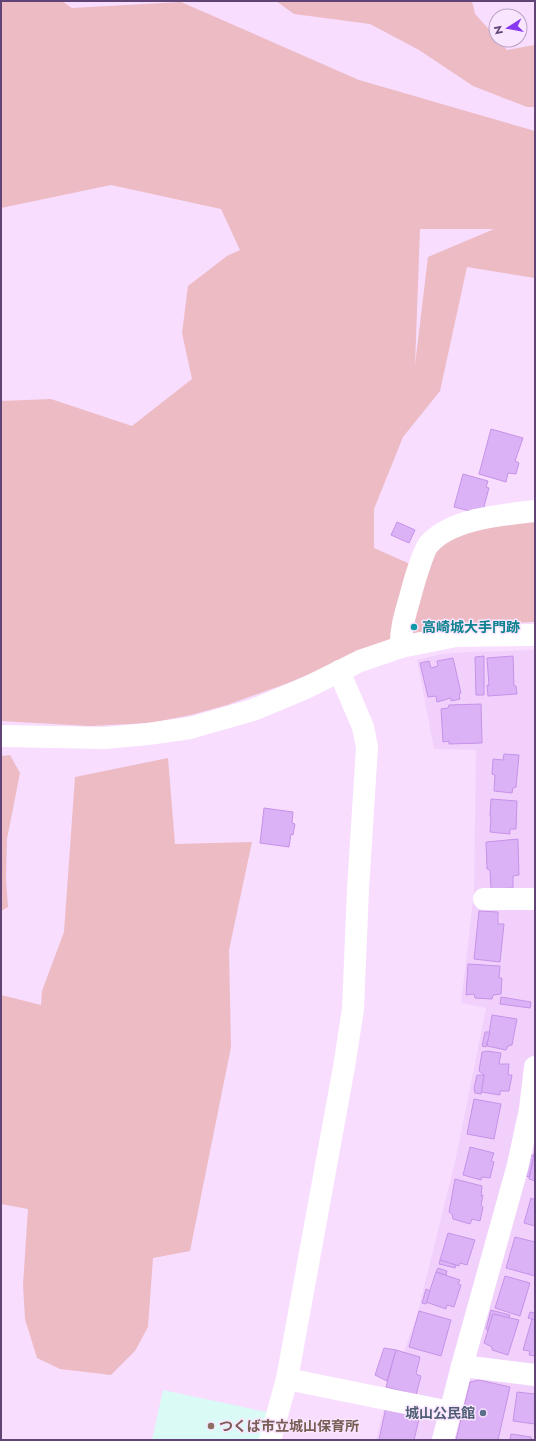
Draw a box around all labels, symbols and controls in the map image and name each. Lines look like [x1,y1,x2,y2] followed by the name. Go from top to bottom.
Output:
[488,8,528,48] north arrow
[489,24,507,36] text: N
[422,617,520,637] place label: 高崎城大手門跡
[409,622,419,632] marker: 高崎城大手門跡
[405,1403,475,1423] place label: 城山公民館
[478,1408,488,1418] marker: 城山公民館
[219,1416,359,1436] place label: つくば市立城山保育所
[206,1421,216,1431] marker: つくば市立城山保育所

